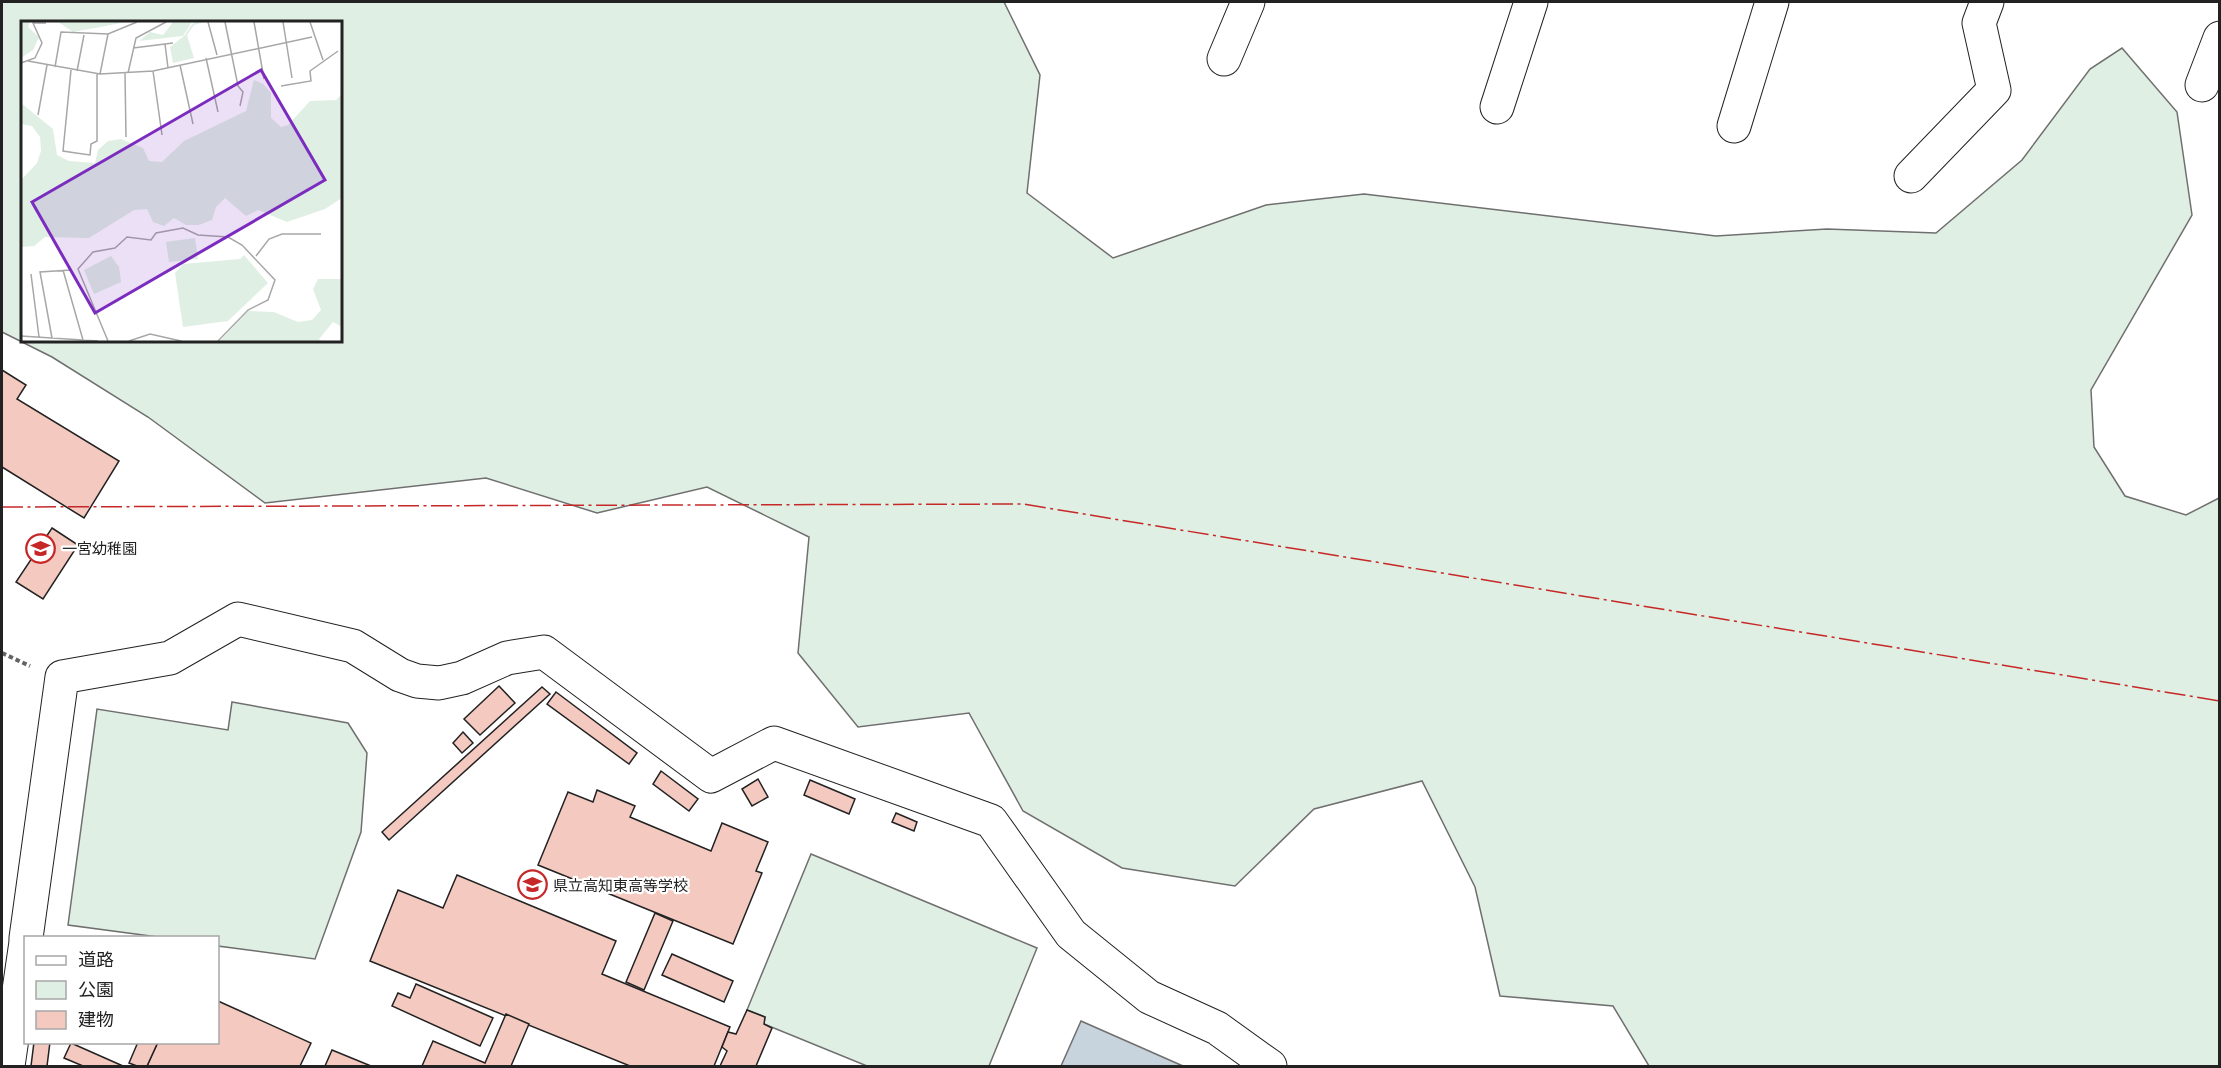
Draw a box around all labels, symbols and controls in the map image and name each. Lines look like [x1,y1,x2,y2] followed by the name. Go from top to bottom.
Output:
[21,21,342,342] inset map
[25,532,57,564] school or university icon: 一宮幼稚園
[62,539,137,557] place label: 一宮幼稚園
[516,869,548,901] school or university icon: 県立高知東高等学校
[553,876,688,894] place label: 県立高知東高等学校
[24,936,219,1044] legend
[78,948,114,970] text: 道路
[78,978,114,1000] text: 公園
[78,1008,114,1030] text: 建物

